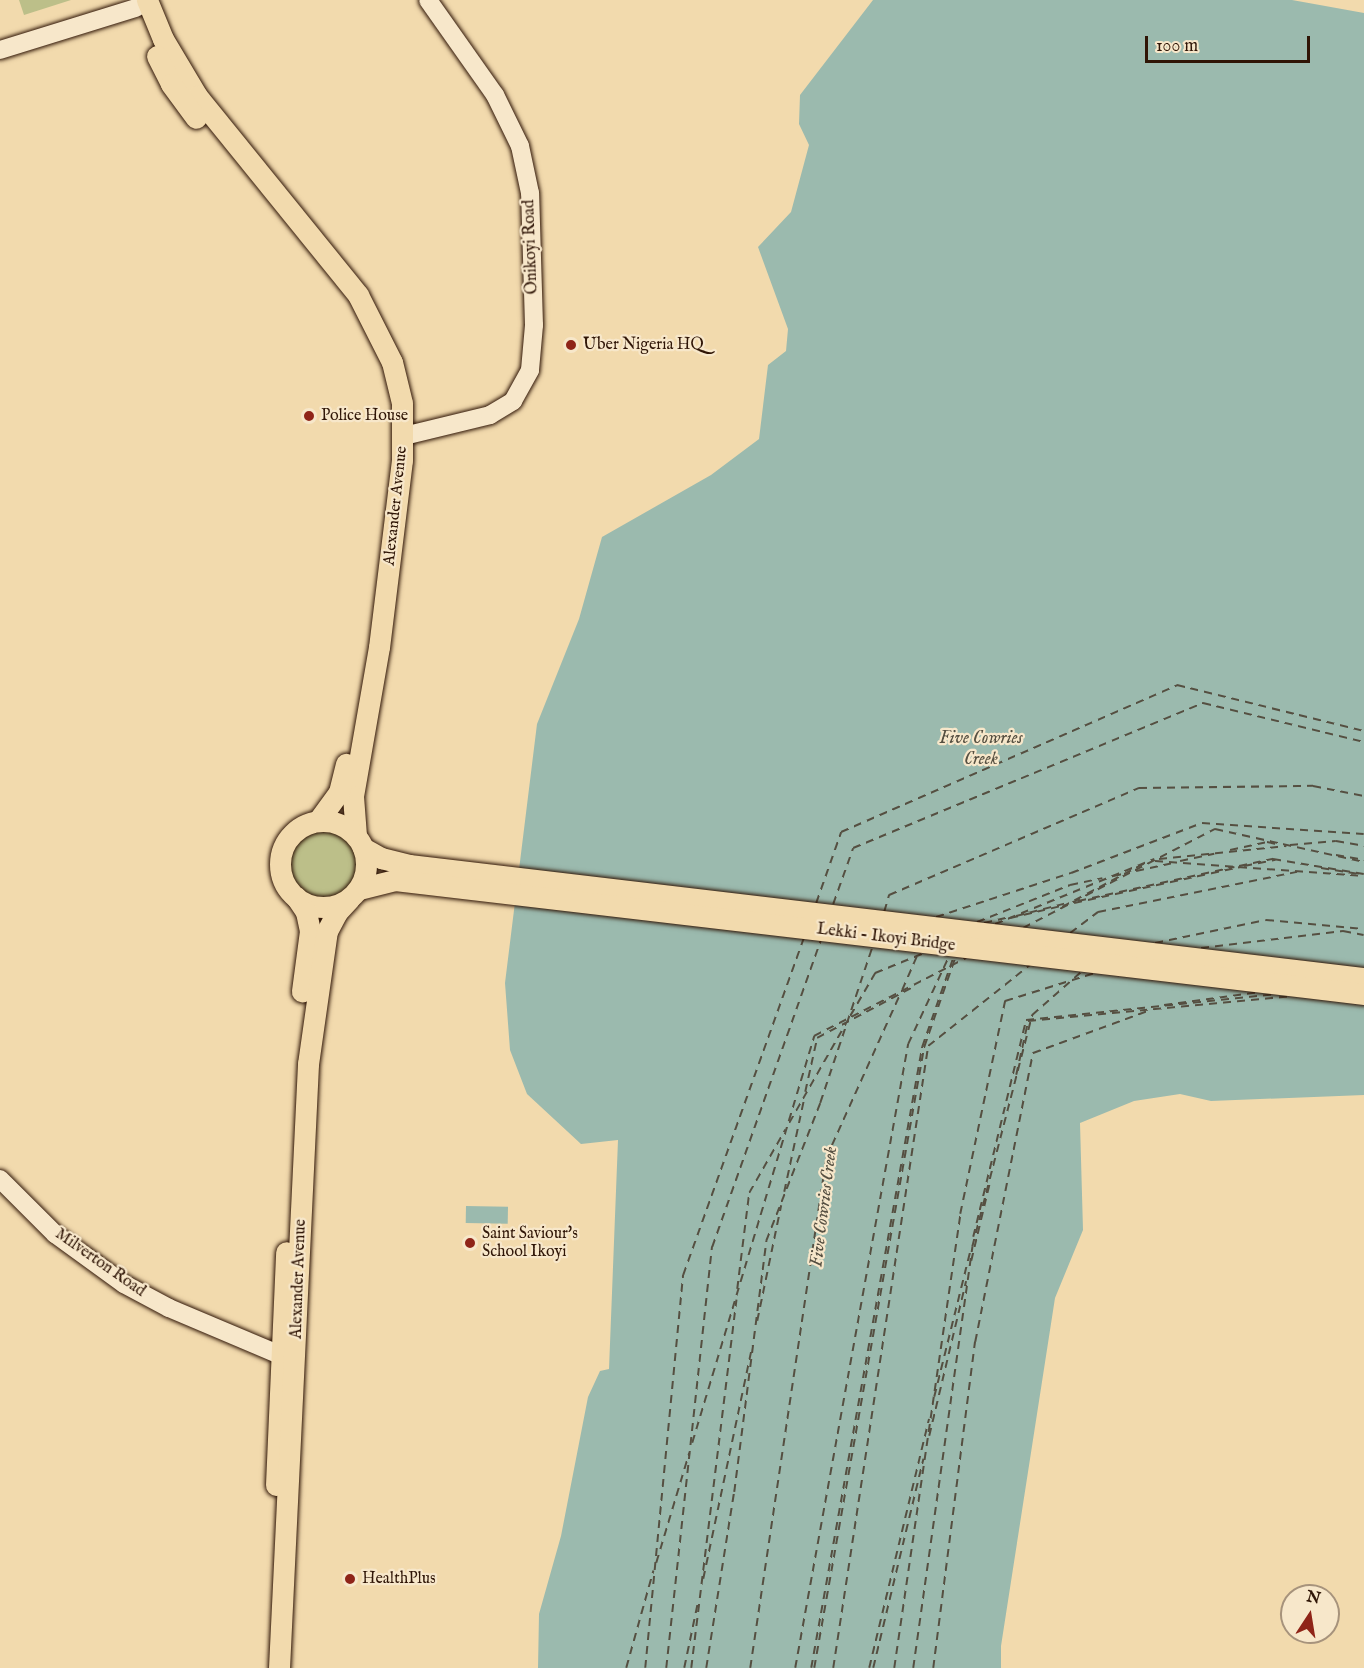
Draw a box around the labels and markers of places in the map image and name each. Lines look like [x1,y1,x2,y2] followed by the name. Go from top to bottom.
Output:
[583,335,704,355] place label: Uber Nigeria HQ
[564,338,578,352] marker: Uber Nigeria HQ
[321,406,408,426] place label: Police House
[302,409,316,423] marker: Police House
[482,1224,578,1262] place label: Saint Saviour's School Ikoyi
[463,1236,477,1250] marker: Saint Saviour's School Ikoyi
[362,1569,436,1589] place label: HealthPlus
[343,1572,357,1586] marker: HealthPlus

